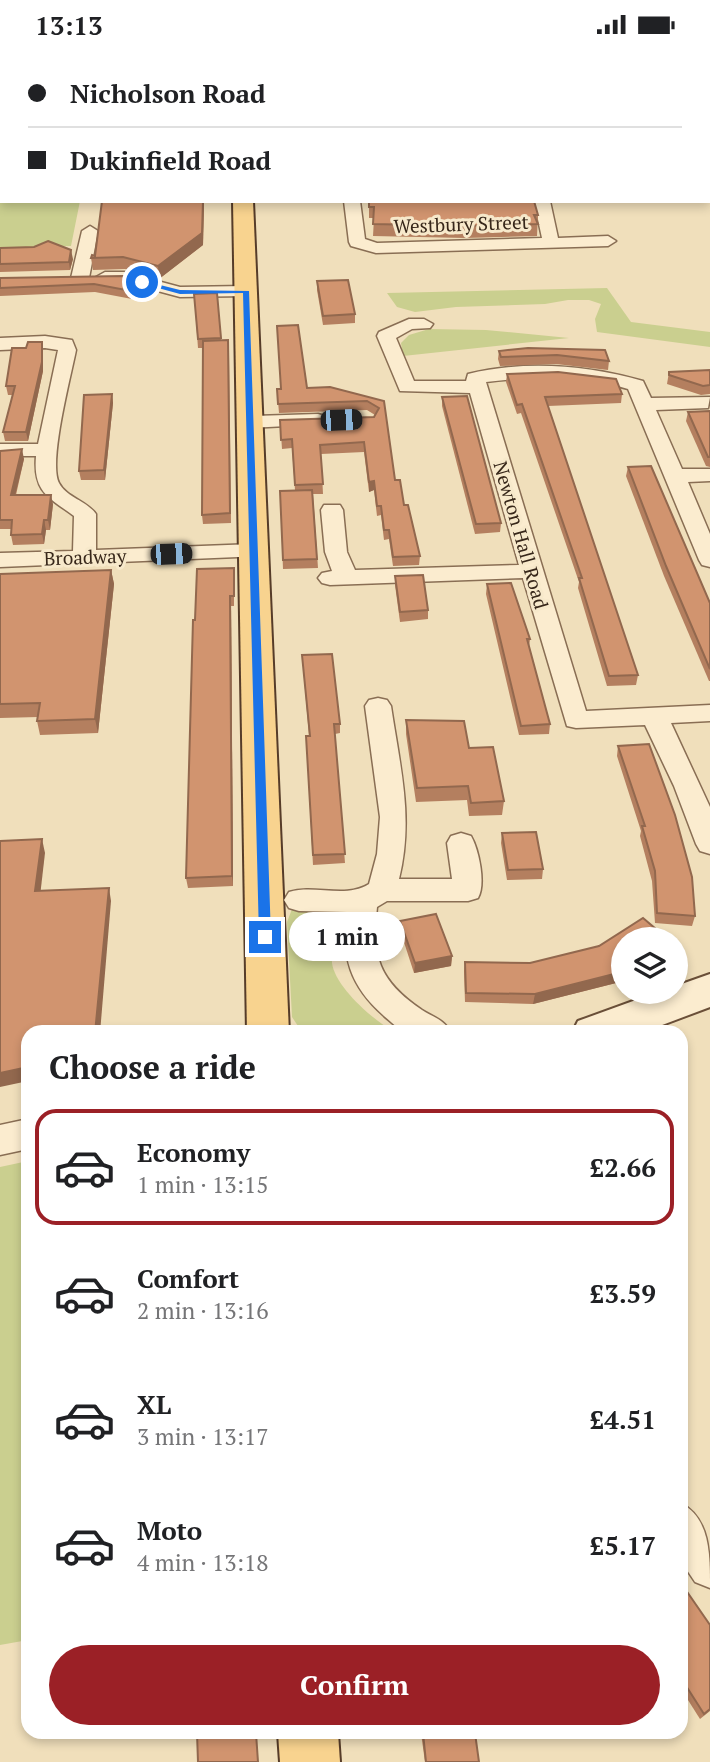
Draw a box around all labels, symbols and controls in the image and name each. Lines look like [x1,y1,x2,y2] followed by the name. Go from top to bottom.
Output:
[35,8,103,42] text: 13:13
[70,76,266,110] text: Nicholson Road
[70,143,271,177] text: Dukinfield Road
[393,209,529,238] street label: Westbury Street
[126,266,158,298] route start
[320,409,363,431] car
[488,458,555,612] street label: Newton Hall Road
[43,543,127,570] street label: Broadway
[150,543,193,565] car
[290,913,405,961] callout: 1 min
[249,921,281,953] route end
[316,921,378,952] text: 1 min
[611,927,688,1004] map controls
[611,927,688,1004] button: layers
[49,1046,256,1088] text: Choose a ride
[137,1135,250,1169] text: Economy
[53,1136,116,1199] icon: car
[590,1150,656,1184] text: £2.66
[137,1169,269,1200] text: 1 min · 13:15
[137,1261,239,1295] text: Comfort
[53,1262,116,1325] icon: car
[590,1276,656,1310] text: £3.59
[137,1295,269,1326] text: 2 min · 13:16
[137,1387,171,1421] text: XL
[53,1388,116,1451] icon: car
[590,1402,656,1436] text: £4.51
[137,1421,269,1452] text: 3 min · 13:17
[137,1513,202,1547] text: Moto
[53,1514,116,1577] icon: car
[590,1528,656,1562] text: £5.17
[137,1547,269,1578] text: 4 min · 13:18
[49,1645,660,1725] button: Confirm

